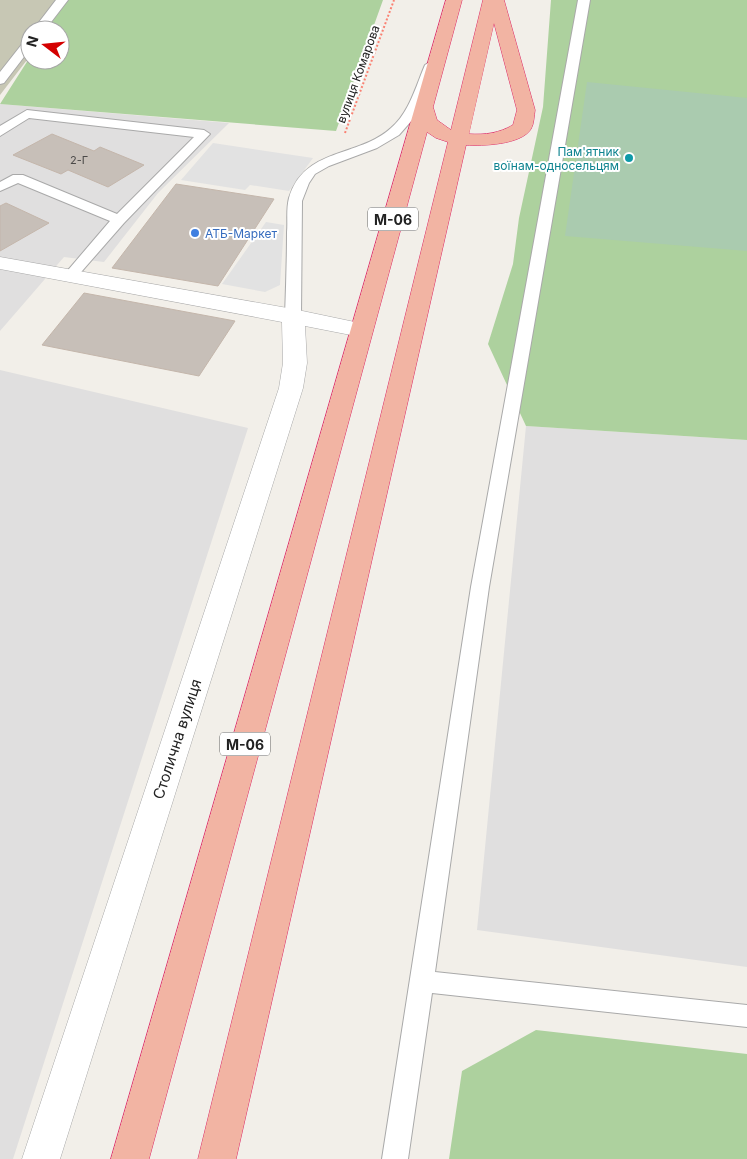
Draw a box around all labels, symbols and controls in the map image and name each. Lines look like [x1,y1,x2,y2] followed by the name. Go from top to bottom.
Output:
[20,20,70,70] north arrow
[333,23,383,125] street label: вулиця Комарова
[22,34,42,49] text: N
[494,144,619,173] place label: Пам'ятник воїнам-односельцям
[623,152,635,164] marker: Пам'ятник воїнам-односельцям
[70,153,88,167] house number: 2-Г
[368,208,418,230] road number: М-06
[205,226,277,241] place label: АТБ-Маркет
[189,227,201,239] marker: АТБ-Маркет
[149,676,205,802] street label: Столична вулиця
[220,732,270,756] road number: М-06

